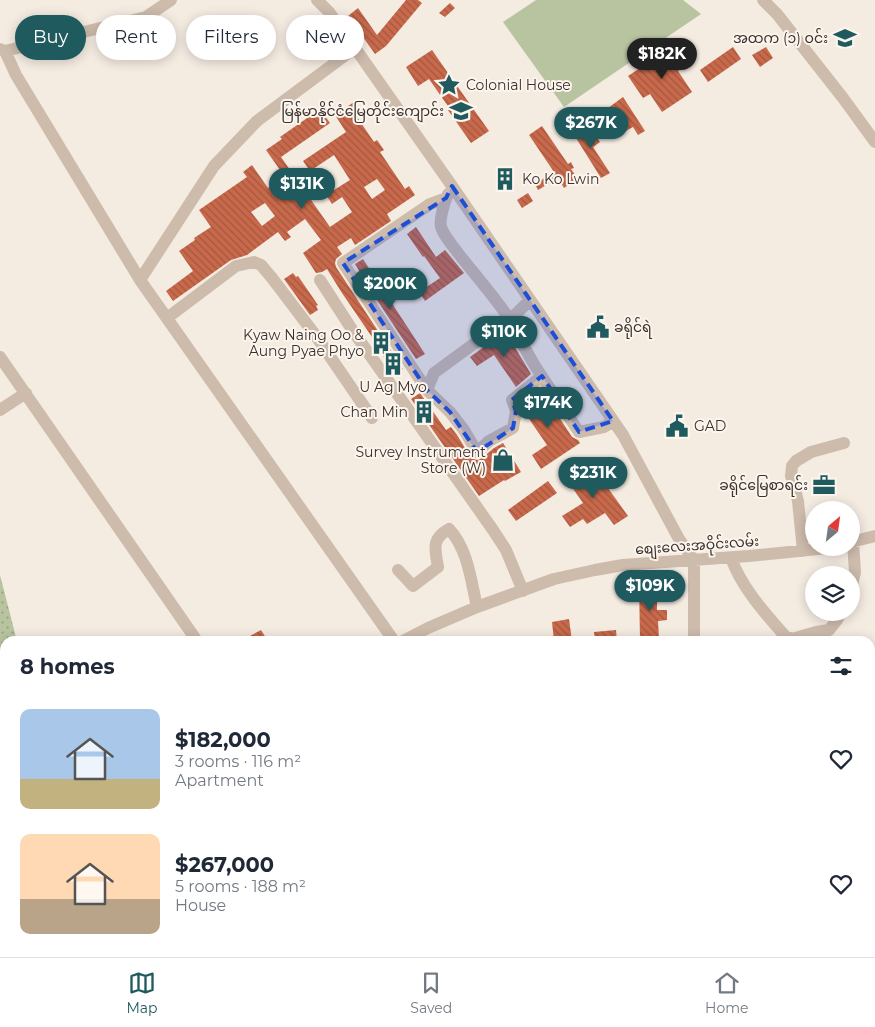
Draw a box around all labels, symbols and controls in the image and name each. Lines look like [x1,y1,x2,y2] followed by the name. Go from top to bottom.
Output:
[15,15,86,60] chip: Buy
[96,15,176,60] chip: Rent
[186,15,276,60] chip: Filters
[286,15,364,60] chip: New
[832,25,858,51] school or university icon: အထက (၁) ဝင်း
[733,28,828,47] place label: အထက (၁) ဝင်း
[627,38,697,80] pin: $182K
[638,44,686,63] text: $182K
[436,72,462,98] place icon: Colonial House
[466,76,571,94] place label: Colonial House
[448,98,474,124] school or university icon: မြန်မာနိုင်ငံမြေတိုင်းကျောင်း
[281,101,444,123] place label: မြန်မာနိုင်ငံမြေတိုင်းကျောင်း
[556,106,626,149] pin: $267K
[565,113,617,132] text: $267K
[492,166,518,192] building icon: Ko Ko Lwin
[267,168,337,210] pin: $131K
[522,170,599,188] place label: Ko Ko Lwin
[280,174,324,193] text: $131K
[355,268,425,310] pin: $200K
[363,274,417,293] text: $200K
[585,314,611,340] public building icon: ခရိုင်ရဲ
[469,316,539,358] pin: $110K
[614,317,653,339] place label: ခရိုင်ရဲ
[481,322,527,341] text: $110K
[243,326,365,360] place label: Kyaw Naing Oo & Aung Pyae Phyo
[368,330,394,356] building icon: Kyaw Naing Oo & Aung Pyae Phyo
[380,351,406,377] building icon: U Ag Myo
[359,378,427,396] place label: U Ag Myo
[513,386,583,429] pin: $174K
[524,393,572,412] text: $174K
[411,399,437,425] building icon: Chan Min
[341,403,408,421] place label: Chan Min
[664,413,690,439] public building icon: GAD
[694,417,726,435] place label: GAD
[355,443,486,477] place label: Survey Instrument Store (W)
[490,447,516,473] shop icon: Survey Instrument Store (W)
[558,456,628,499] pin: $231K
[569,463,617,482] text: $231K
[811,472,837,498] office icon: ခရိုင်မြေစာရင်း
[719,475,808,497] place label: ခရိုင်မြေစာရင်း
[805,501,860,556] north arrow
[805,501,860,621] map controls
[634,531,760,561] street label: စျေးလေးအဝိုင်းလမ်း
[805,566,860,621] button: layers
[615,570,685,612] pin: $109K
[625,576,675,595] text: $109K
[827,652,855,680] icon: filters
[20,654,115,679] text: 8 homes
[175,727,271,752] text: $182,000
[60,729,120,789] icon: home
[827,745,855,773] icon: heart
[175,752,301,771] text: 3 rooms · 116 m²
[175,771,264,790] text: Apartment
[175,852,274,877] text: $267,000
[60,854,120,914] icon: home
[827,870,855,898] icon: heart
[175,877,306,896] text: 5 rooms · 188 m²
[175,896,226,915] text: House
[126,969,158,1017] tab: Map
[410,969,452,1017] tab: Saved
[705,969,749,1017] tab: Home

